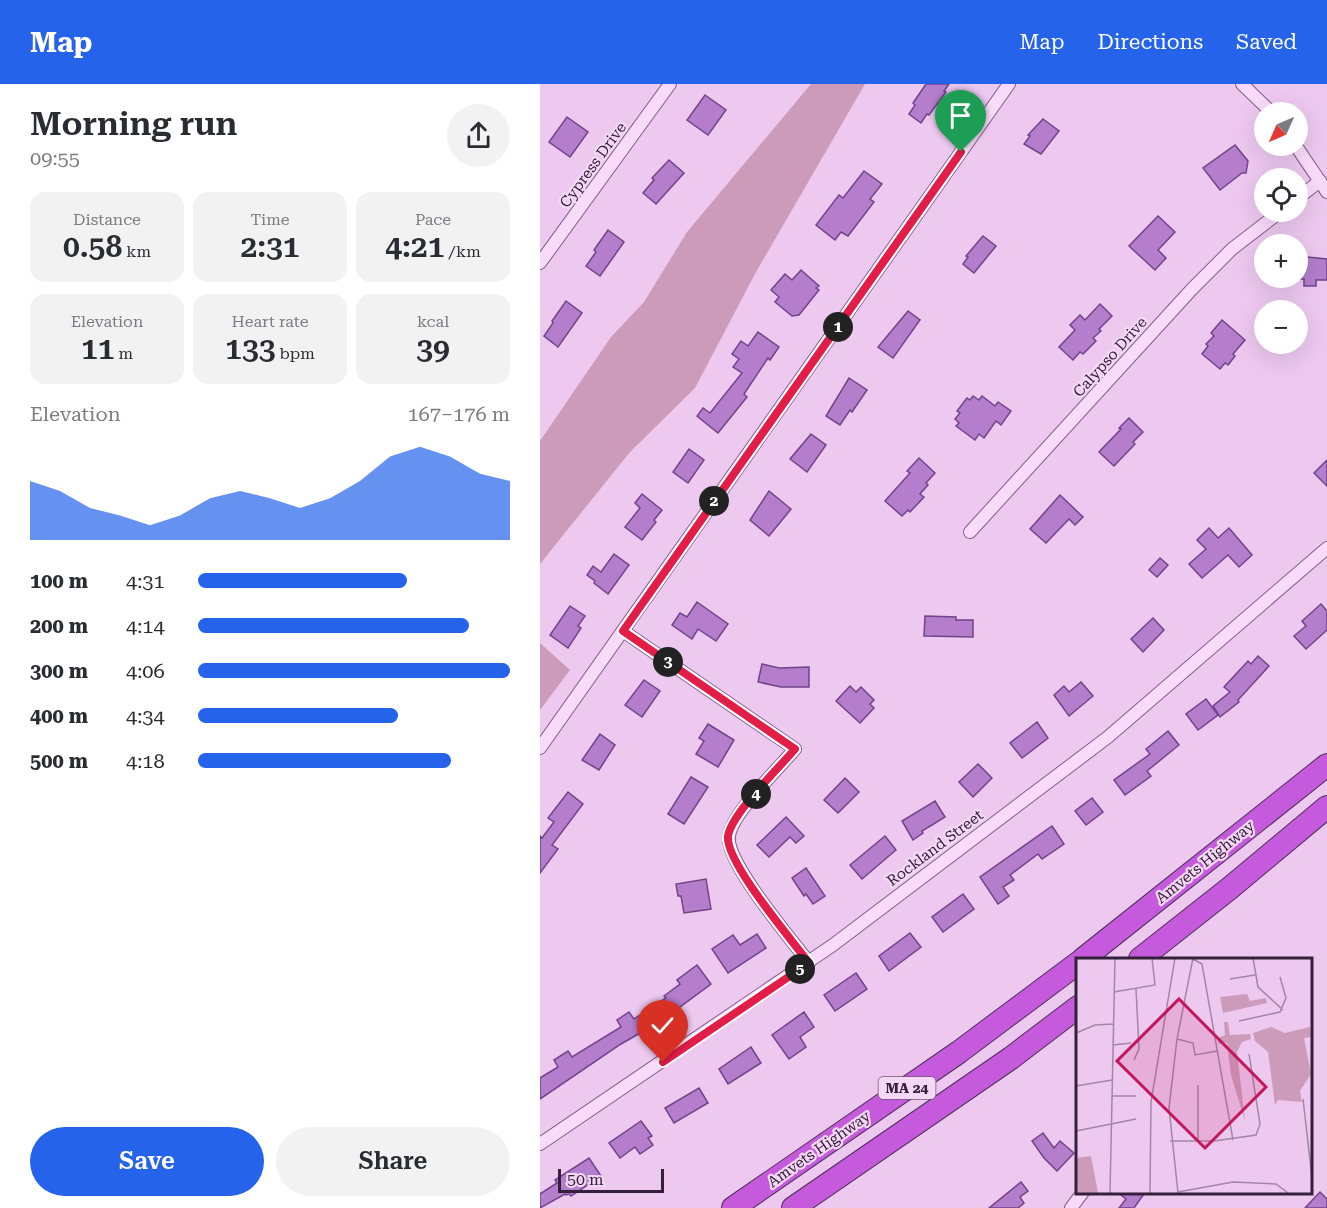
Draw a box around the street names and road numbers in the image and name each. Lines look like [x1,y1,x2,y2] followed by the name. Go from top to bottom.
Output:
[556,119,630,211] street label: Cypress Drive
[1069,313,1151,401] street label: Calypso Drive
[883,806,987,890] street label: Rockland Street
[1152,817,1258,907] street label: Amvets Highway
[878,1077,935,1099] road number: MA 24
[764,1107,874,1191] street label: Amvets Highway

